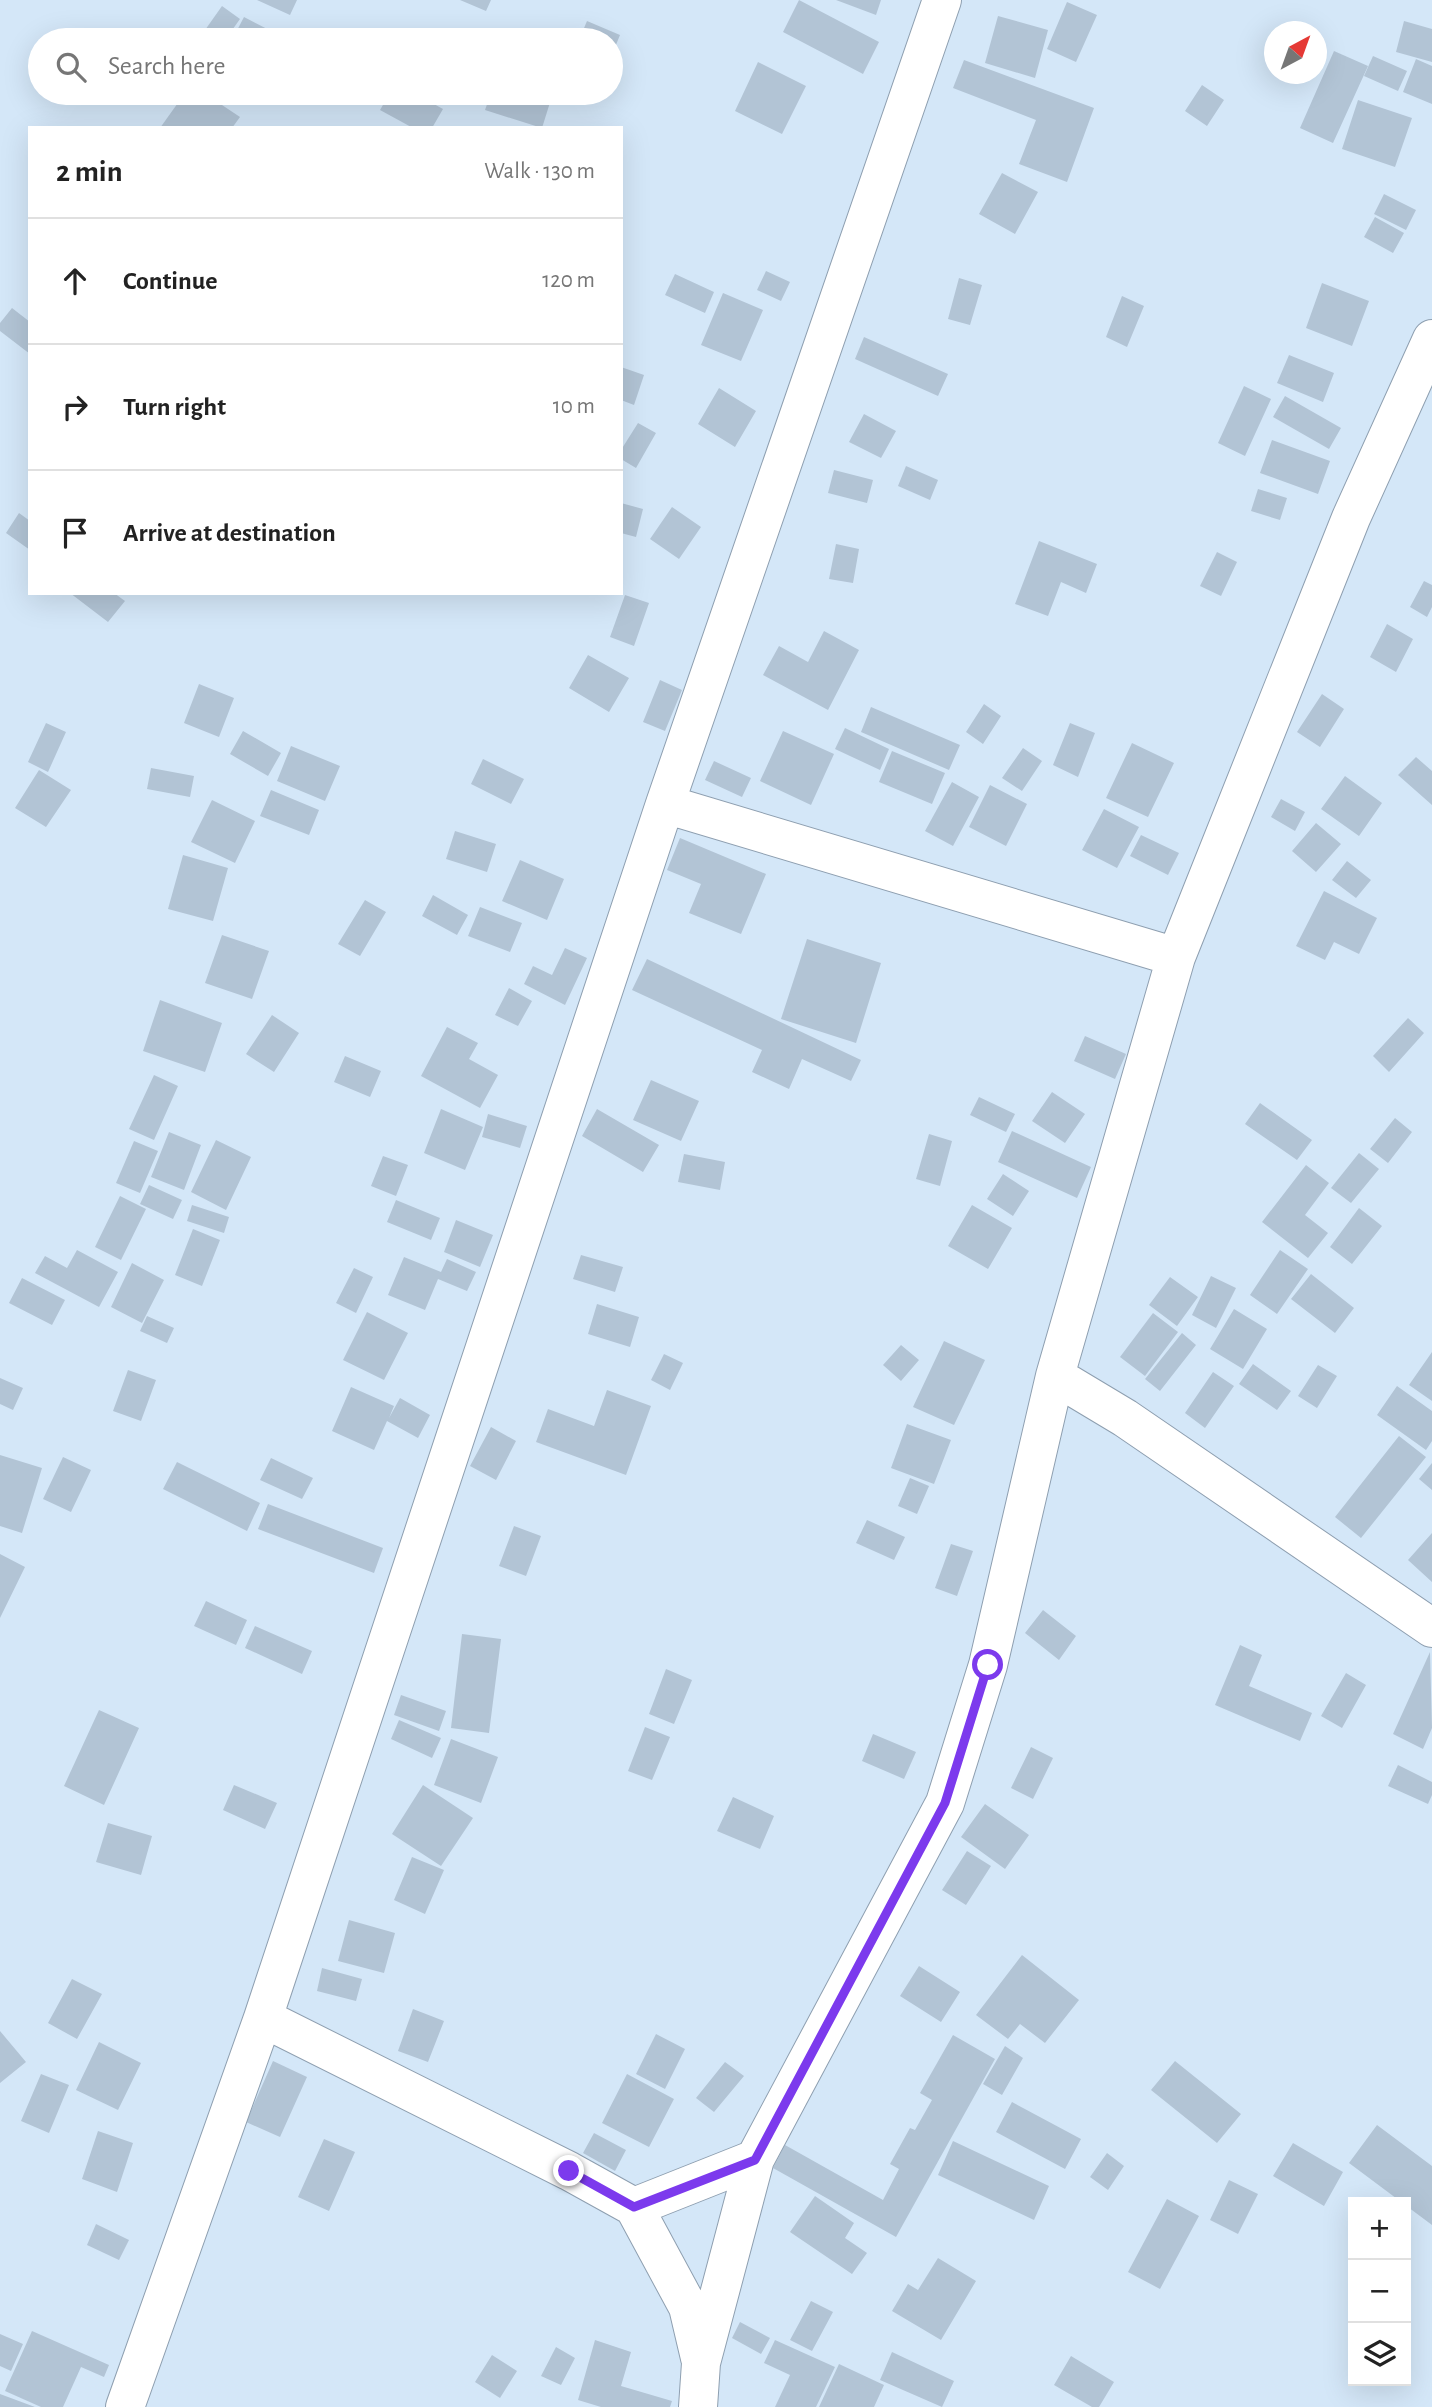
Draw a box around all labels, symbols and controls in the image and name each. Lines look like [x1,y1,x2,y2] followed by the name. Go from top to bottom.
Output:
[1264,21,1327,84] north arrow
[28,28,623,105] search box
[52,48,90,86] icon: search
[108,53,226,79] text: Search here
[56,157,123,187] text: 2 min
[484,160,595,183] text: Walk · 130 m
[56,262,94,300] icon: ahead
[123,268,218,294] text: Continue
[542,269,595,292] text: 120 m
[56,388,94,426] icon: right
[123,394,226,420] text: Turn right
[553,395,595,418] text: 10 m
[56,514,94,552] icon: arrive
[123,520,336,546] text: Arrive at destination
[972,1649,1003,1680] route start
[553,2155,584,2186] route end
[1348,2197,1411,2386] map controls
[1348,2197,1411,2260] button: +
[1348,2260,1411,2323] button: −
[1348,2323,1411,2386] button: layers

